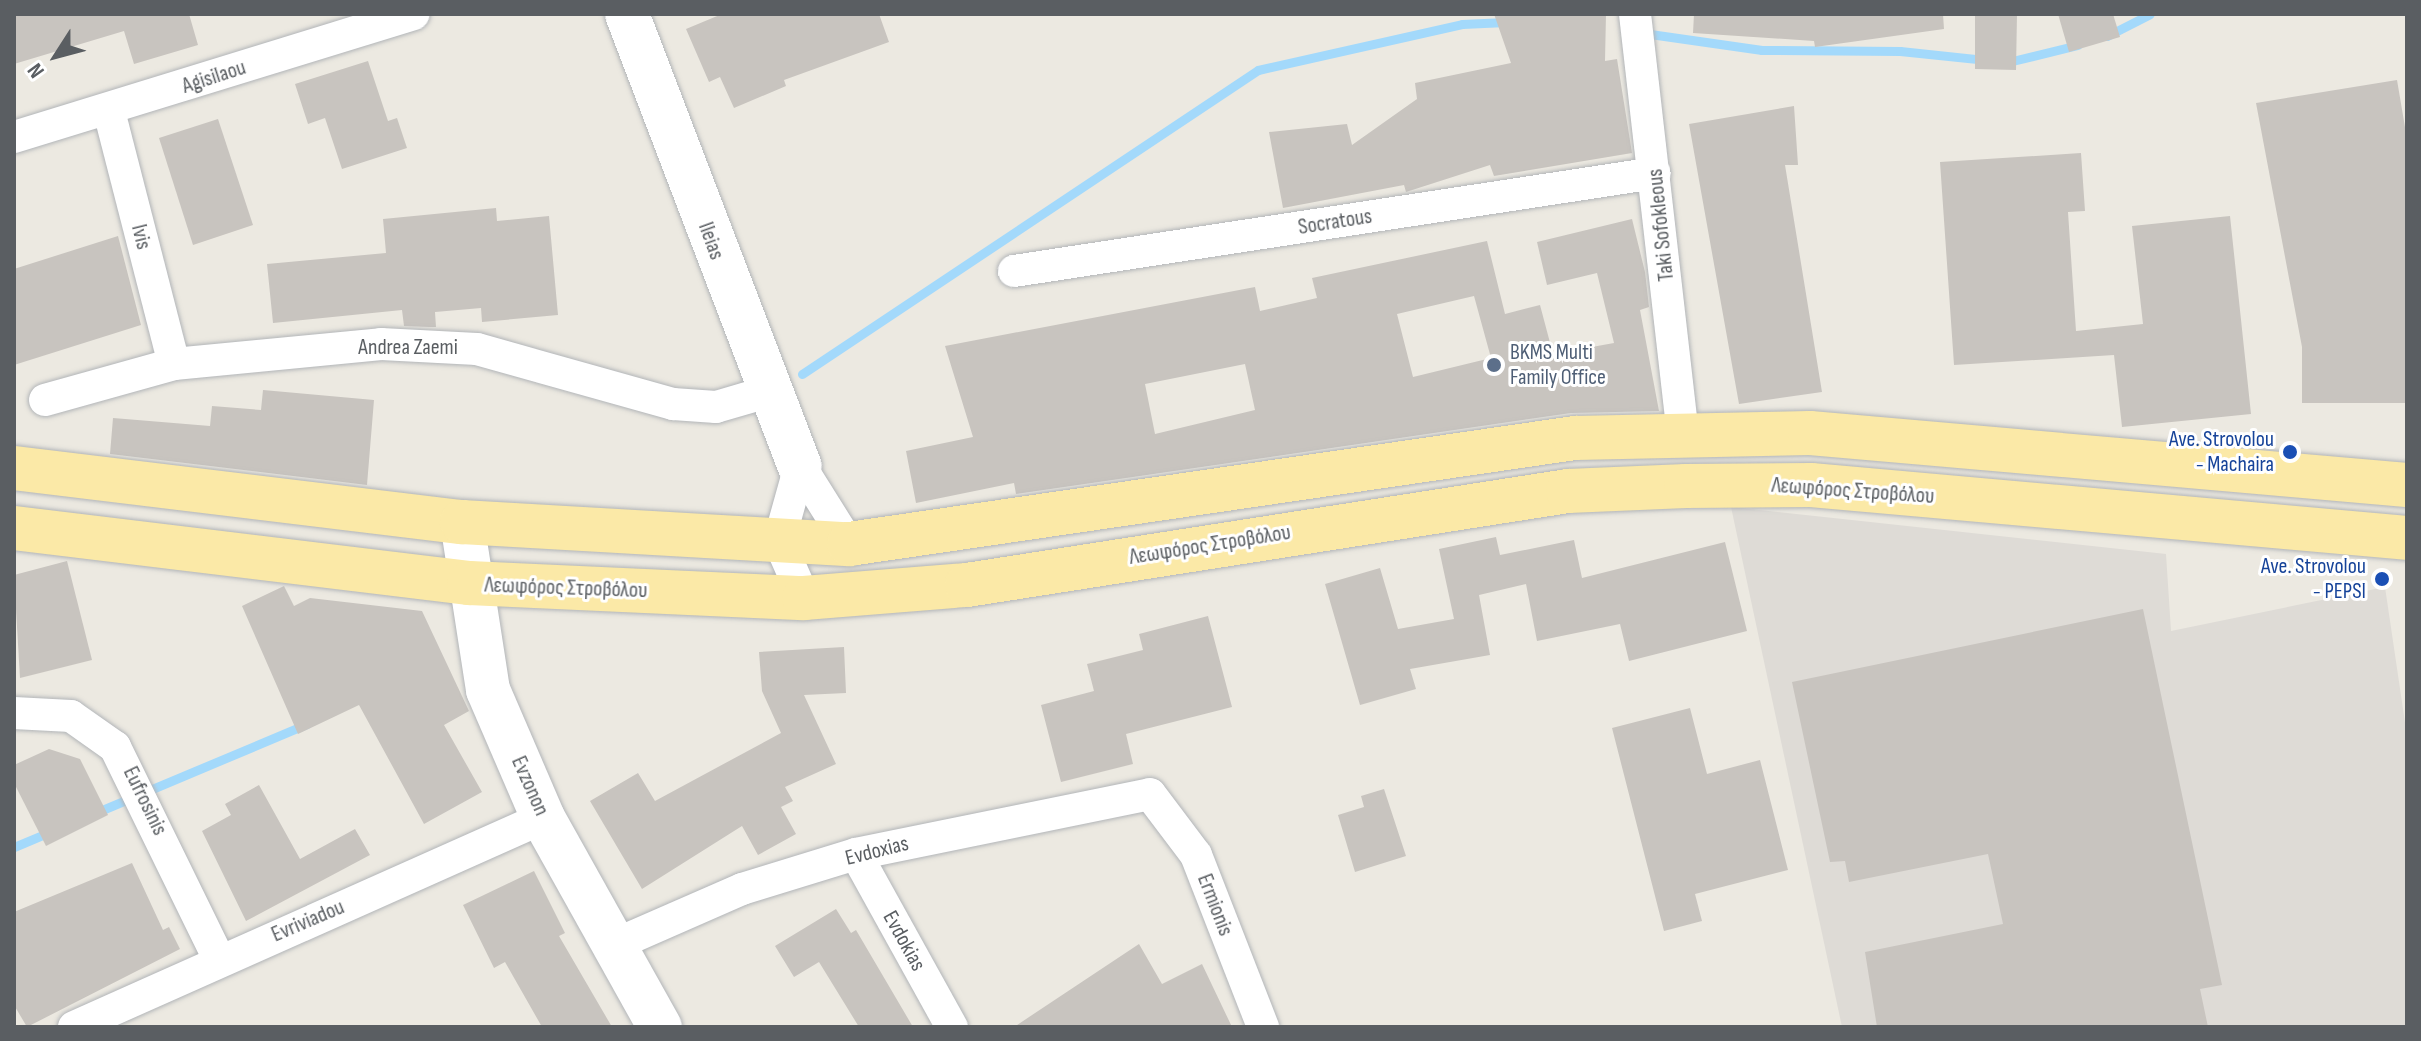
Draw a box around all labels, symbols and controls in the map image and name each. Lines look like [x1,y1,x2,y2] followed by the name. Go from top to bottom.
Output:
[16,16,96,96] north arrow
[179,54,249,100] street label: Agisilaou
[22,58,51,83] text: N
[1642,167,1680,283] street label: Taki Sofokleous
[1296,203,1374,241] street label: Socratous
[692,219,730,263] street label: Ileias
[125,222,157,252] street label: Ivis
[358,335,458,361] street label: Andrea Zaemi
[1510,339,1606,390] place label: BKMS Multi Family Office
[1485,356,1503,374] marker: BKMS Multi Family Office
[2169,426,2274,478] place label: Ave. Strovolou - Machaira
[2281,443,2299,461] marker: Ave. Strovolou - Machaira
[1771,472,1935,510] street label: Λεωφόρος Στροβόλου
[1127,519,1293,571] street label: Λεωφόρος Στροβόλου
[2261,553,2366,604] place label: Ave. Strovolou - PEPSI
[2373,570,2391,588] marker: Ave. Strovolou - PEPSI
[484,572,648,604] street label: Λεωφόρος Στροβόλου
[505,752,555,820] street label: Evzonon
[117,762,173,840] street label: Eufrosinis
[843,830,911,872] street label: Evdoxias
[1191,870,1239,940] street label: Ermionis
[268,894,348,948] street label: Evriviadou
[877,906,931,976] street label: Evdokias

